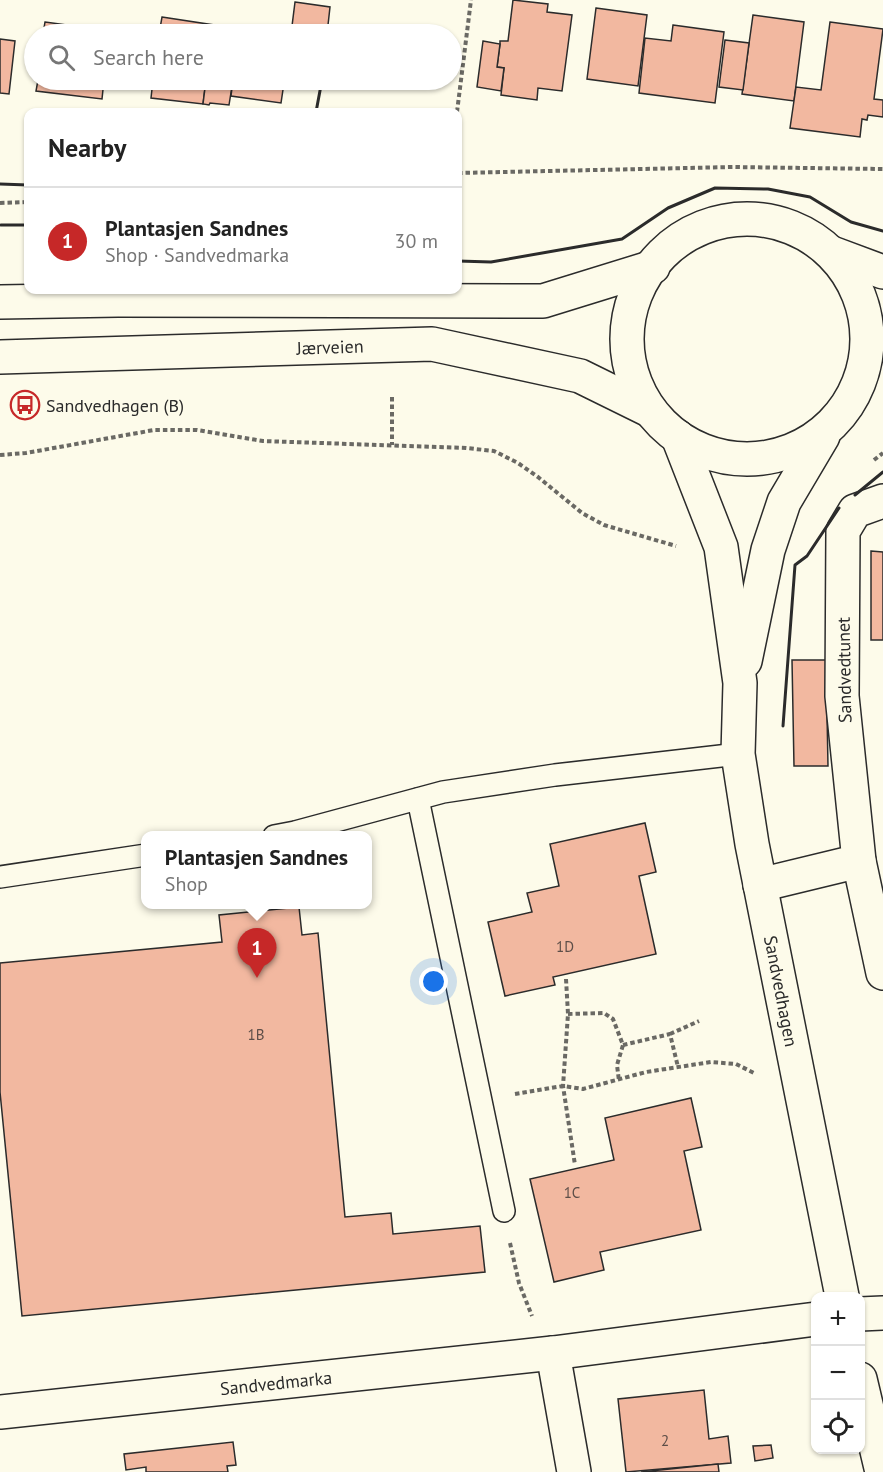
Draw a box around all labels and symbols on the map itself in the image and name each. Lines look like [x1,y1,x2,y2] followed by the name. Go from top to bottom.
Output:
[295,334,364,360] street label: Jærveien
[9,389,41,421] bus stop icon: Sandvedhagen (B)
[46,394,184,417] place label: Sandvedhagen (B)
[832,617,856,723] street label: Sandvedtunet
[238,928,276,978] pin: 1
[759,933,803,1049] street label: Sandvedhagen
[556,937,574,956] house number: 1D
[419,967,448,996] your location
[248,1025,264,1044] house number: 1B
[564,1183,580,1202] house number: 1C
[219,1366,333,1400] street label: Sandvedmarka
[661,1431,669,1450] house number: 2

